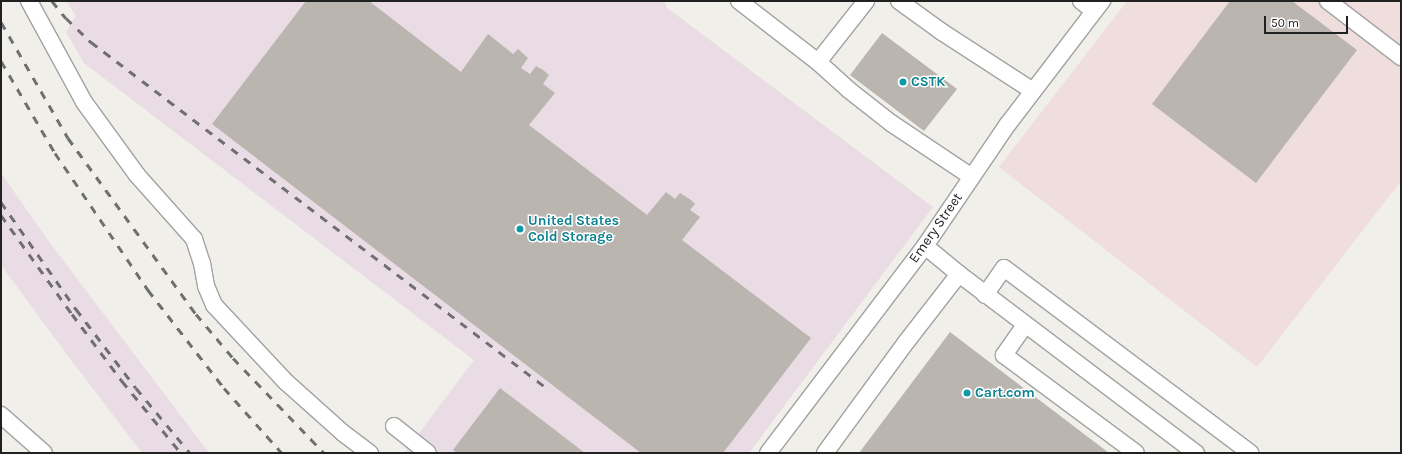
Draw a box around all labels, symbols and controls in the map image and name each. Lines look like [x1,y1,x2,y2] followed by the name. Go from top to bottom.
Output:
[1266,8,1350,34] scale bar
[1271,16,1299,30] text: 50 m
[911,74,945,90] place label: CSTK
[898,77,908,87] marker: CSTK
[906,190,966,266] street label: Emery Street
[528,213,619,246] place label: United States Cold Storage
[515,224,525,234] marker: United States Cold Storage
[975,385,1035,401] place label: Cart.com
[962,388,972,398] marker: Cart.com

